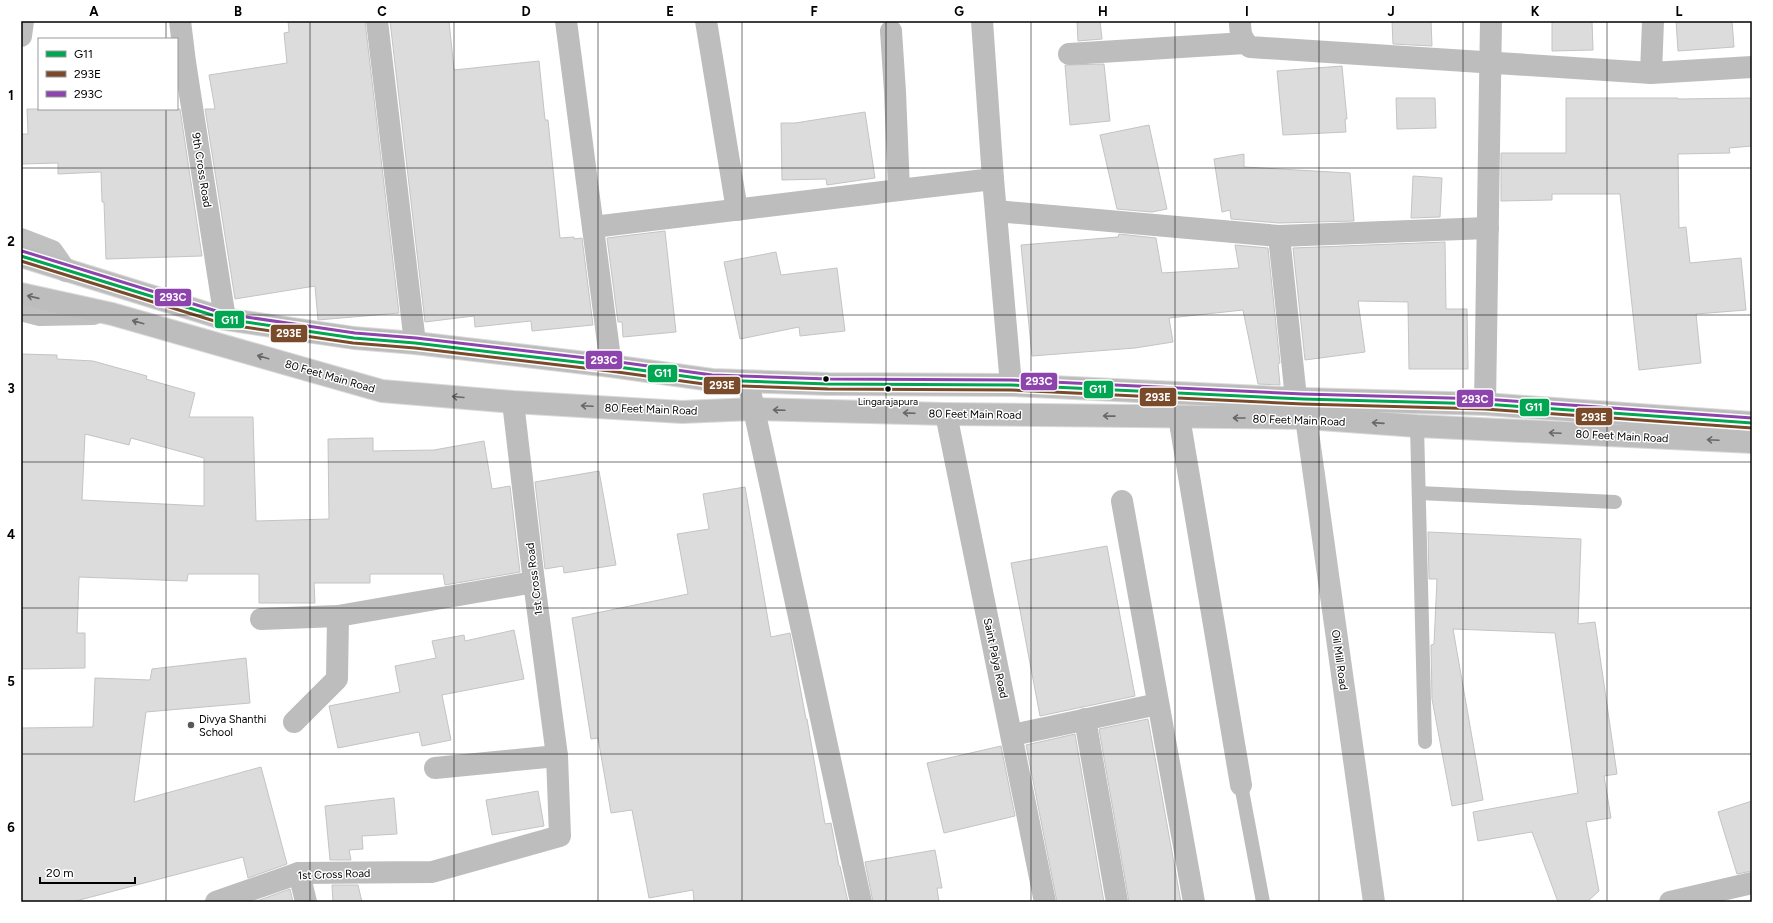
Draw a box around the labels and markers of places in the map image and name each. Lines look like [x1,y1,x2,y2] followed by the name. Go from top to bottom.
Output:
[821,374,831,384] unlabelled marker
[883,384,893,394] marker: Lingarajapura
[858,395,918,408] place label: Lingarajapura
[199,713,266,739] place label: Divya Shanthi School
[186,720,196,730] marker: Divya Shanthi School

